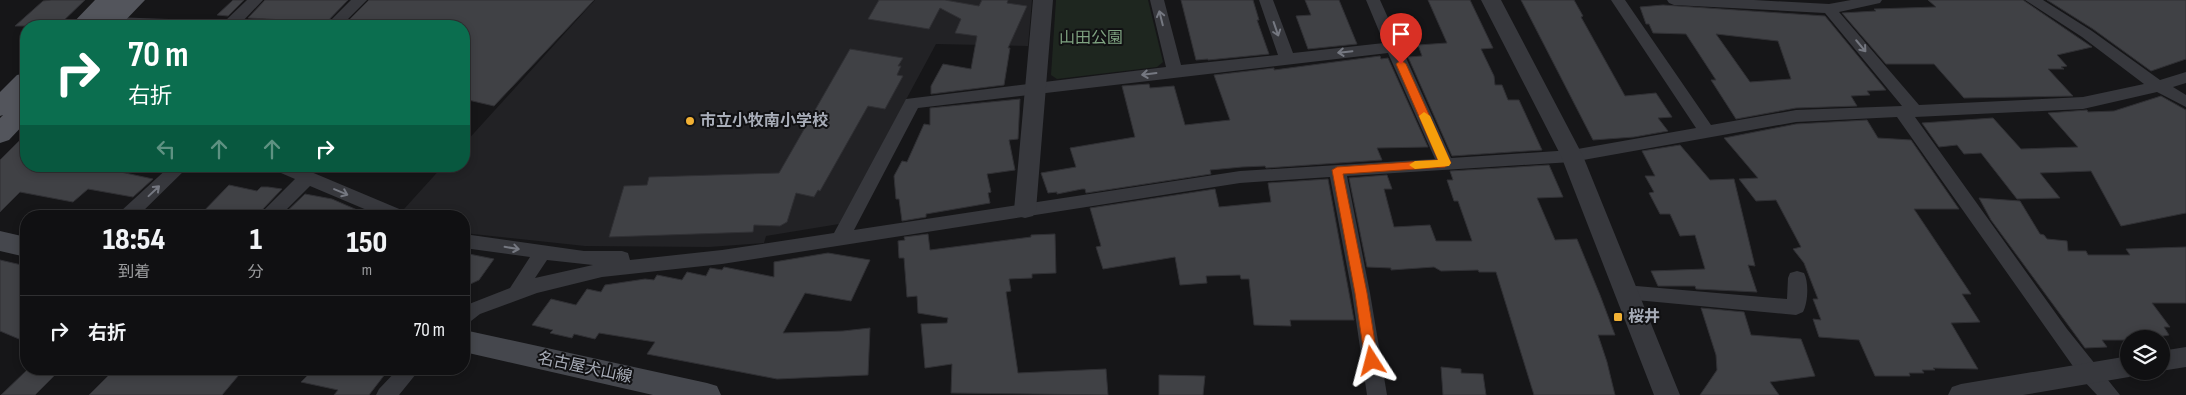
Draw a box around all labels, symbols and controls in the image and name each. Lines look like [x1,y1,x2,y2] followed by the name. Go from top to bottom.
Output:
[1156,11,1165,27] one-way arrow
[1380,13,1422,64] pin
[1387,20,1415,48] icon: arrive
[1272,21,1282,37] one-way arrow
[1059,29,1123,48] park label: 山田公園
[128,34,188,77] text: 70 m
[1855,39,1866,52] one-way arrow
[45,40,110,105] icon: right
[1338,47,1354,57] one-way arrow
[1141,69,1157,79] one-way arrow
[128,83,172,110] text: 右折
[700,112,828,131] place label: 市立小牧南小学校
[684,115,696,127] marker: 市立小牧南小学校
[152,135,180,163] icon: left
[205,135,233,163] icon: ahead
[258,135,286,163] icon: ahead
[311,135,339,163] icon: right
[148,185,160,197] one-way arrow
[333,188,348,197] one-way arrow
[103,222,165,258] text: 18:54
[250,222,262,258] text: 1
[347,225,387,261] text: 150
[504,243,520,253] one-way arrow
[362,261,372,280] text: m
[118,263,150,282] text: 到着
[248,263,264,282] text: 分
[1628,307,1660,327] place label: 桜井
[1612,311,1624,323] marker: 桜井
[45,317,73,345] icon: right
[414,319,445,342] text: 70 m
[88,322,126,345] text: 右折
[2120,330,2170,380] map controls
[2120,330,2170,380] button: layers
[1345,334,1397,386] position arrow
[536,349,634,387] street label: 名古屋犬山線

